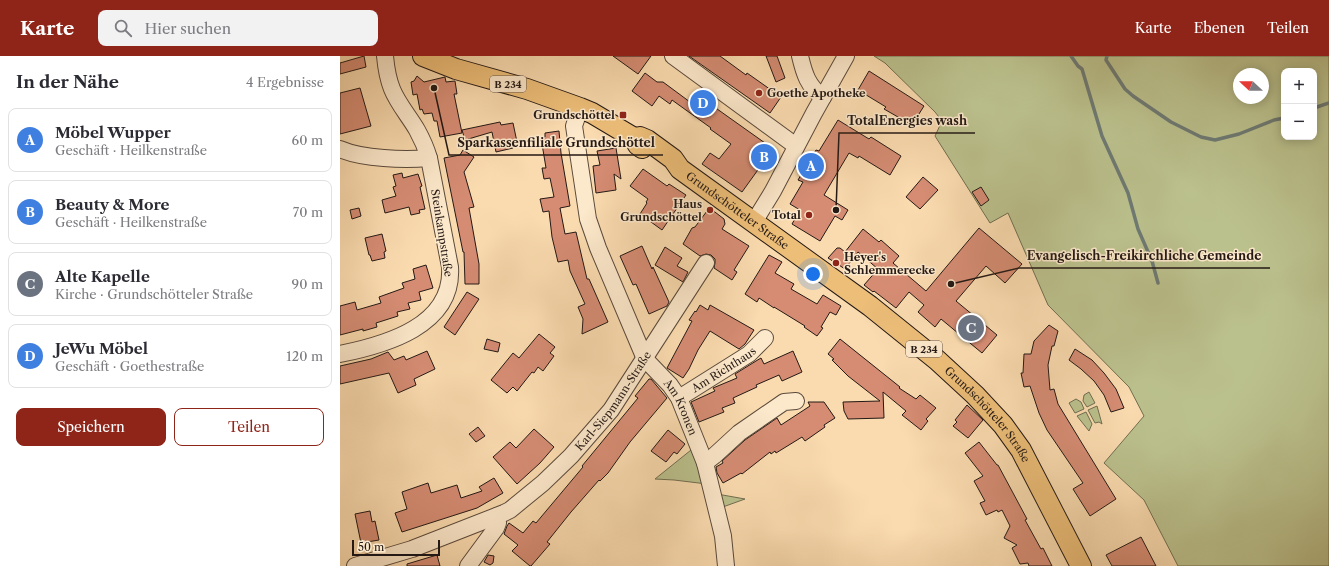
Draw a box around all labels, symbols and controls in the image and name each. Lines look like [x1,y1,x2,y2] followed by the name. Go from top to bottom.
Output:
[98,10,378,46] search box
[20,17,74,40] text: Karte
[112,17,134,39] icon: search
[144,19,231,38] text: Hier suchen
[1135,19,1172,37] text: Karte
[1194,19,1245,37] text: Ebenen
[1267,19,1309,37] text: Teilen
[1233,68,1269,104] north arrow
[1281,68,1317,140] map controls
[1281,68,1317,104] button: +
[16,72,119,92] text: In der Nähe
[246,74,324,90] text: 4 Ergebnisse
[490,76,526,92] road number: B 234
[767,86,866,100] place label: Goethe Apotheke
[690,88,716,118] pin: D
[754,88,764,98] marker: Goethe Apotheke
[1281,104,1317,140] button: −
[533,108,615,122] place label: Grundschöttel
[839,109,975,133] callout: TotalEnergies wash
[618,110,628,120] marker: Grundschöttel
[847,113,968,128] text: TotalEnergies wash
[55,123,171,142] text: Möbel Wupper
[449,131,663,155] callout: Sparkassenfiliale Grundschöttel
[25,132,35,148] text: A
[292,132,323,148] text: 60 m
[457,135,655,150] text: Sparkassenfiliale Grundschöttel
[55,142,207,158] text: Geschäft · Heilkenstraße
[751,142,777,172] pin: B
[798,151,824,181] pin: A
[683,169,792,252] street label: Grundschötteler Straße
[428,188,456,278] street label: Steinkampstraße
[55,195,170,214] text: Beauty & More
[620,197,702,224] place label: Haus Grundschöttel
[25,204,35,220] text: B
[293,204,323,220] text: 70 m
[705,205,715,215] marker: Haus Grundschöttel
[772,208,801,222] place label: Total
[804,210,814,220] marker: Total
[55,214,207,230] text: Geschäft · Heilkenstraße
[1019,244,1270,268] callout: Evangelisch-Freikirchliche Gemeinde
[1027,248,1261,263] text: Evangelisch-Freikirchliche Gemeinde
[844,250,935,277] place label: Heyer's Schlemmerecke
[831,258,841,268] marker: Heyer's Schlemmerecke
[803,264,823,284] your location
[55,267,150,286] text: Alte Kapelle
[25,276,35,292] text: C
[292,276,323,292] text: 90 m
[55,286,253,302] text: Kirche · Grundschötteler Straße
[958,313,984,343] pin: C
[55,339,148,358] text: JeWu Möbel
[906,341,942,357] road number: B 234
[688,344,759,396] street label: Am Richthaus
[24,348,36,364] text: D
[286,348,323,364] text: 120 m
[572,349,654,453] street label: Karl-Siepmann-Straße
[55,358,204,374] text: Geschäft · Goethestraße
[942,364,1033,465] street label: Grundschötteler Straße
[660,375,700,437] street label: Am Kronen
[16,408,166,446] button: Speichern
[174,408,324,446] button: Teilen
[352,538,440,557] scale bar
[358,540,384,554] text: 50 m

